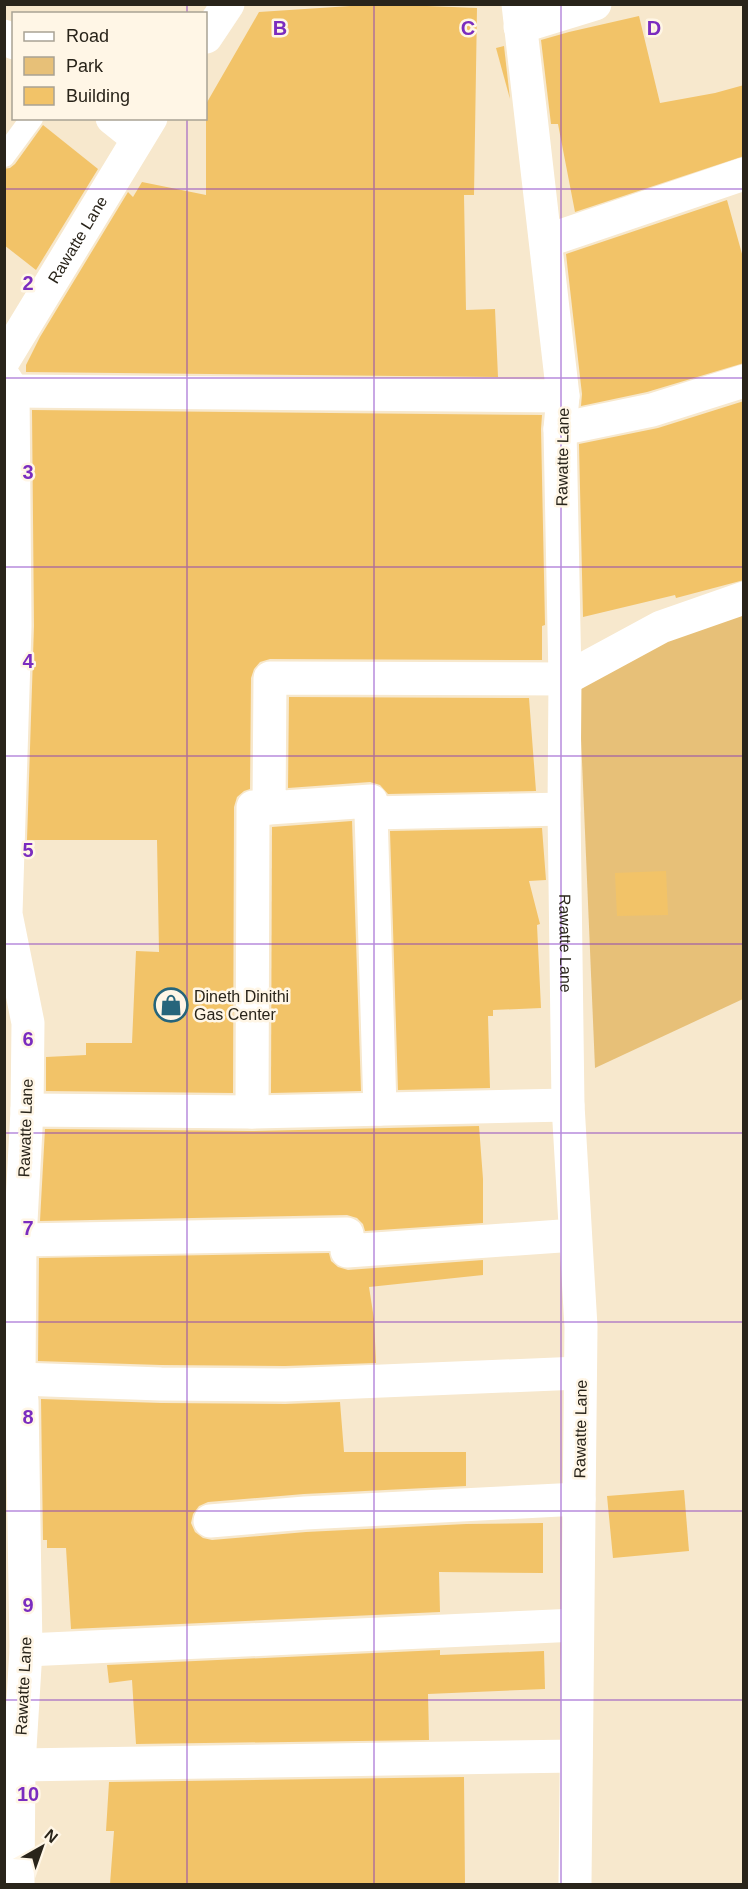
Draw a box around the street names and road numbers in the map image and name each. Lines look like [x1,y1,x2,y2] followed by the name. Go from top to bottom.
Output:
[45,193,111,286] street label: Rawatte Lane
[553,407,572,507] street label: Rawatte Lane
[556,894,574,993] street label: Rawatte Lane
[15,1078,36,1178] street label: Rawatte Lane
[571,1379,590,1479] street label: Rawatte Lane
[12,1636,35,1736] street label: Rawatte Lane

